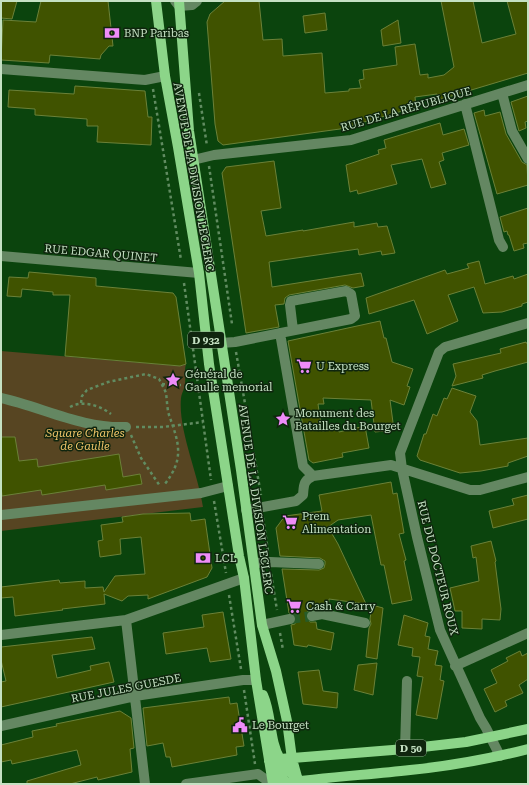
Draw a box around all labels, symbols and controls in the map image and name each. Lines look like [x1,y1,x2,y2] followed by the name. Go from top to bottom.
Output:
[103,24,121,42] bank icon: BNP Paribas
[124,27,189,40] place label: BNP Paribas
[170,82,217,273] street label: AVENUE DE LA DIVISION LECLERC
[339,84,473,134] street label: RUE DE LA RÉPUBLIQUE
[44,242,158,265] street label: RUE EDGAR QUINET
[188,332,224,348] road number: D 932
[295,357,313,375] supermarket icon: U Express
[316,360,369,373] place label: U Express
[185,368,273,394] place label: Général de Gaulle memorial
[164,371,182,389] place icon: Général de Gaulle memorial
[236,403,275,595] street label: AVENUE DE LA DIVISION LECLERC
[295,407,401,433] place label: Monument des Batailles du Bourget
[274,410,292,428] place icon: Monument des Batailles du Bourget
[44,427,125,453] park label: Square Charles de Gaulle
[414,499,461,637] street label: RUE DU DOCTEUR ROUX
[302,510,371,536] place label: Prem Alimentation
[281,513,299,531] supermarket icon: Prem Alimentation
[194,549,212,567] bank icon: LCL
[215,552,237,565] place label: LCL
[285,597,303,615] supermarket icon: Cash & Carry
[306,600,376,613] place label: Cash & Carry
[70,671,182,706] street label: RUE JULES GUESDE
[231,716,249,734] public building icon: Le Bourget
[252,719,309,732] place label: Le Bourget
[396,740,426,756] road number: D 50

